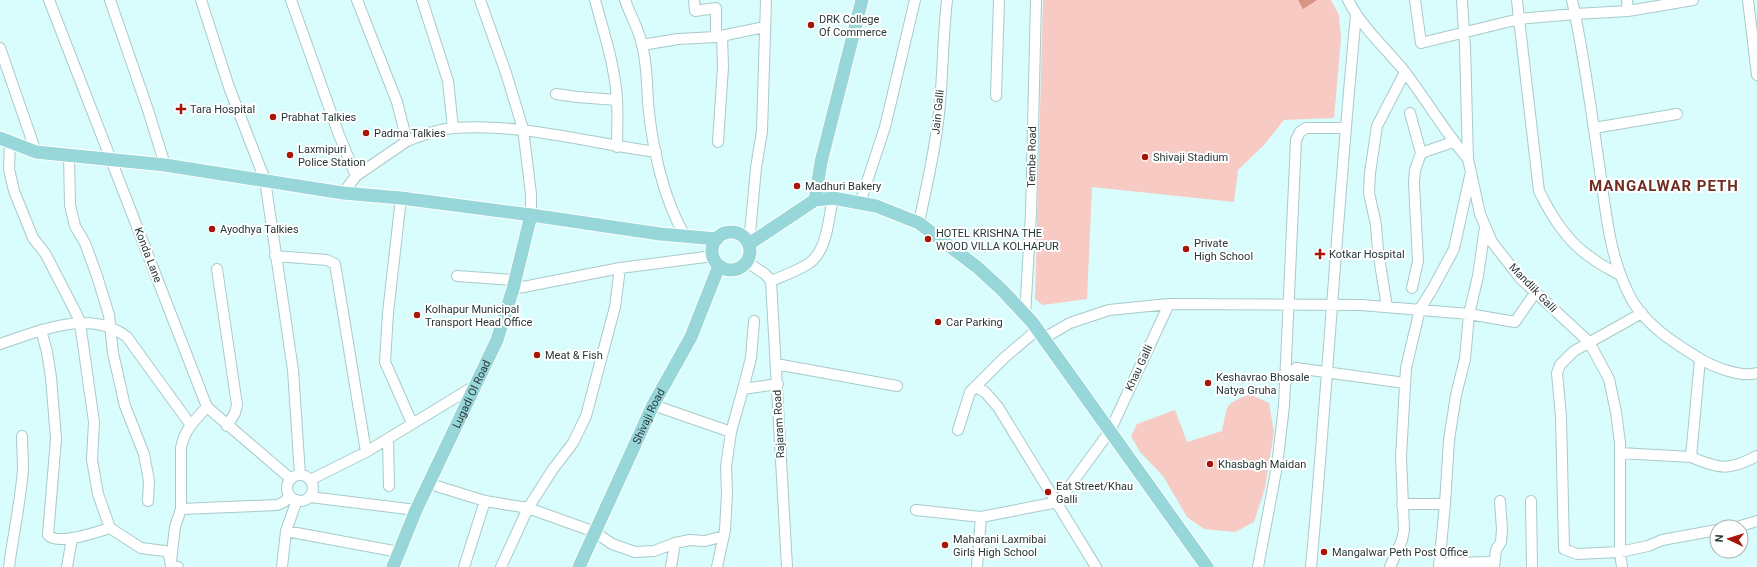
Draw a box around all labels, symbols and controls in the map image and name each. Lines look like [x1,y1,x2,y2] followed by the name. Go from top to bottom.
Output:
[819,13,887,39] place label: DRK College Of Commerce
[806,20,816,30] marker: DRK College Of Commerce
[929,89,947,135] street label: Jain Galli
[175,103,187,115] marker: Tara Hospital
[190,103,255,116] place label: Tara Hospital
[281,111,356,124] place label: Prabhat Talkies
[268,112,278,122] marker: Prabhat Talkies
[1025,126,1039,188] street label: Tembe Road
[374,127,446,140] place label: Padma Talkies
[361,128,371,138] marker: Padma Talkies
[298,143,366,169] place label: Laxmipuri Police Station
[285,150,295,160] marker: Laxmipuri Police Station
[1153,151,1228,164] place label: Shivaji Stadium
[1140,152,1150,162] marker: Shivaji Stadium
[1589,177,1739,195] district label: MANGALWAR PETH
[805,180,882,193] place label: Madhuri Bakery
[792,181,802,191] marker: Madhuri Bakery
[220,223,299,236] place label: Ayodhya Talkies
[207,224,217,234] marker: Ayodhya Talkies
[132,226,164,284] street label: Konda Lane
[936,227,1059,253] place label: HOTEL KRISHNA THE WOOD VILLA KOLHAPUR
[923,234,933,244] marker: HOTEL KRISHNA THE WOOD VILLA KOLHAPUR
[1194,237,1253,263] place label: Private High School
[1181,244,1191,254] marker: Private High School
[1314,248,1326,260] marker: Kotkar Hospital
[1329,248,1405,261] place label: Kotkar Hospital
[1506,261,1560,315] street label: Mandlik Galli
[425,303,532,329] place label: Kolhapur Municipal Transport Head Office
[412,310,422,320] marker: Kolhapur Municipal Transport Head Office
[946,316,1003,329] place label: Car Parking
[933,317,943,327] marker: Car Parking
[1123,343,1155,393] street label: Khau Galli
[545,349,603,362] place label: Meat & Fish
[532,350,542,360] marker: Meat & Fish
[450,358,493,430] street label: Lugadi Ol Road
[1216,371,1310,397] place label: Keshavrao Bhosale Natya Gruha
[1203,378,1213,388] marker: Keshavrao Bhosale Natya Gruha
[630,386,667,446] street label: Shivaji Road
[771,389,787,459] street label: Rajaram Road
[1218,458,1306,471] place label: Khasbagh Maidan
[1205,459,1215,469] marker: Khasbagh Maidan
[1056,480,1133,506] place label: Eat Street/Khau Galli
[1043,487,1053,497] marker: Eat Street/Khau Galli
[1709,519,1749,559] north arrow
[953,533,1046,559] place label: Maharani Laxmibai Girls High School
[1713,534,1726,543] text: N
[940,540,950,550] marker: Maharani Laxmibai Girls High School
[1332,546,1468,559] place label: Mangalwar Peth Post Office
[1319,547,1329,557] marker: Mangalwar Peth Post Office

